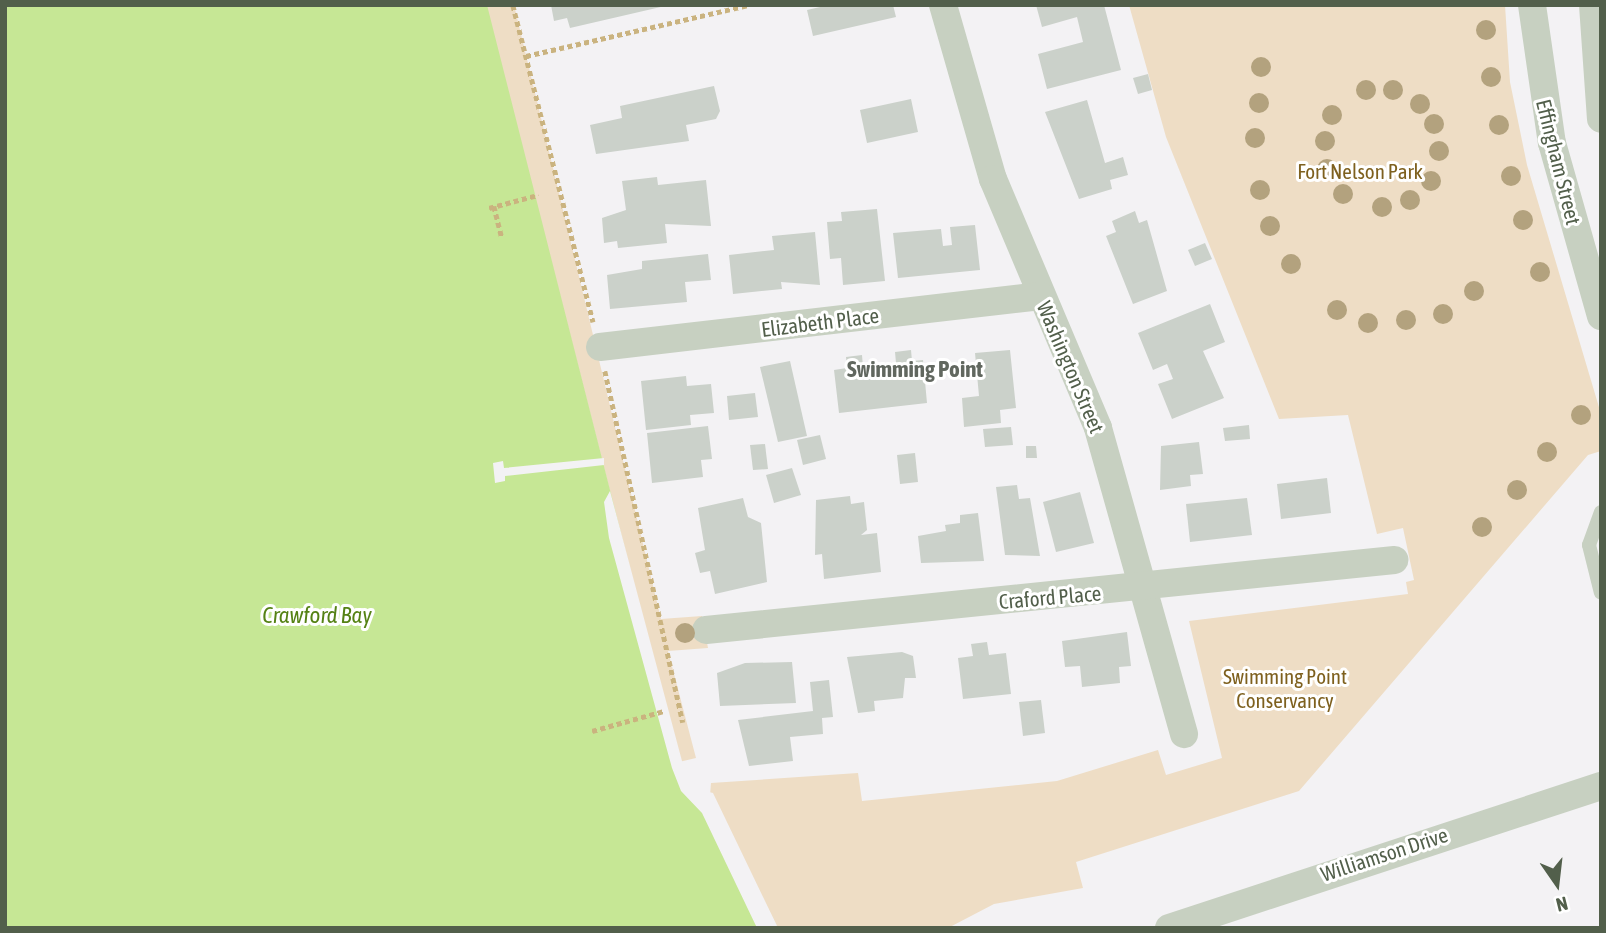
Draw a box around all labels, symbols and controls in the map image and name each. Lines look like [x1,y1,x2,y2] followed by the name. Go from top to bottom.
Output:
[1531,97,1587,227] street label: Effingham Street
[1297,158,1423,184] park label: Fort Nelson Park
[1032,297,1110,437] street label: Washington Street
[760,302,880,342] street label: Elizabeth Place
[847,355,983,383] district label: Swimming Point
[998,580,1102,614] street label: Craford Place
[262,601,372,629] water label: Crawford Bay
[1223,663,1347,713] park label: Swimming Point Conservancy
[1317,822,1451,886] street label: Williamson Drive
[1522,849,1592,919] north arrow
[1554,892,1570,916] text: N

